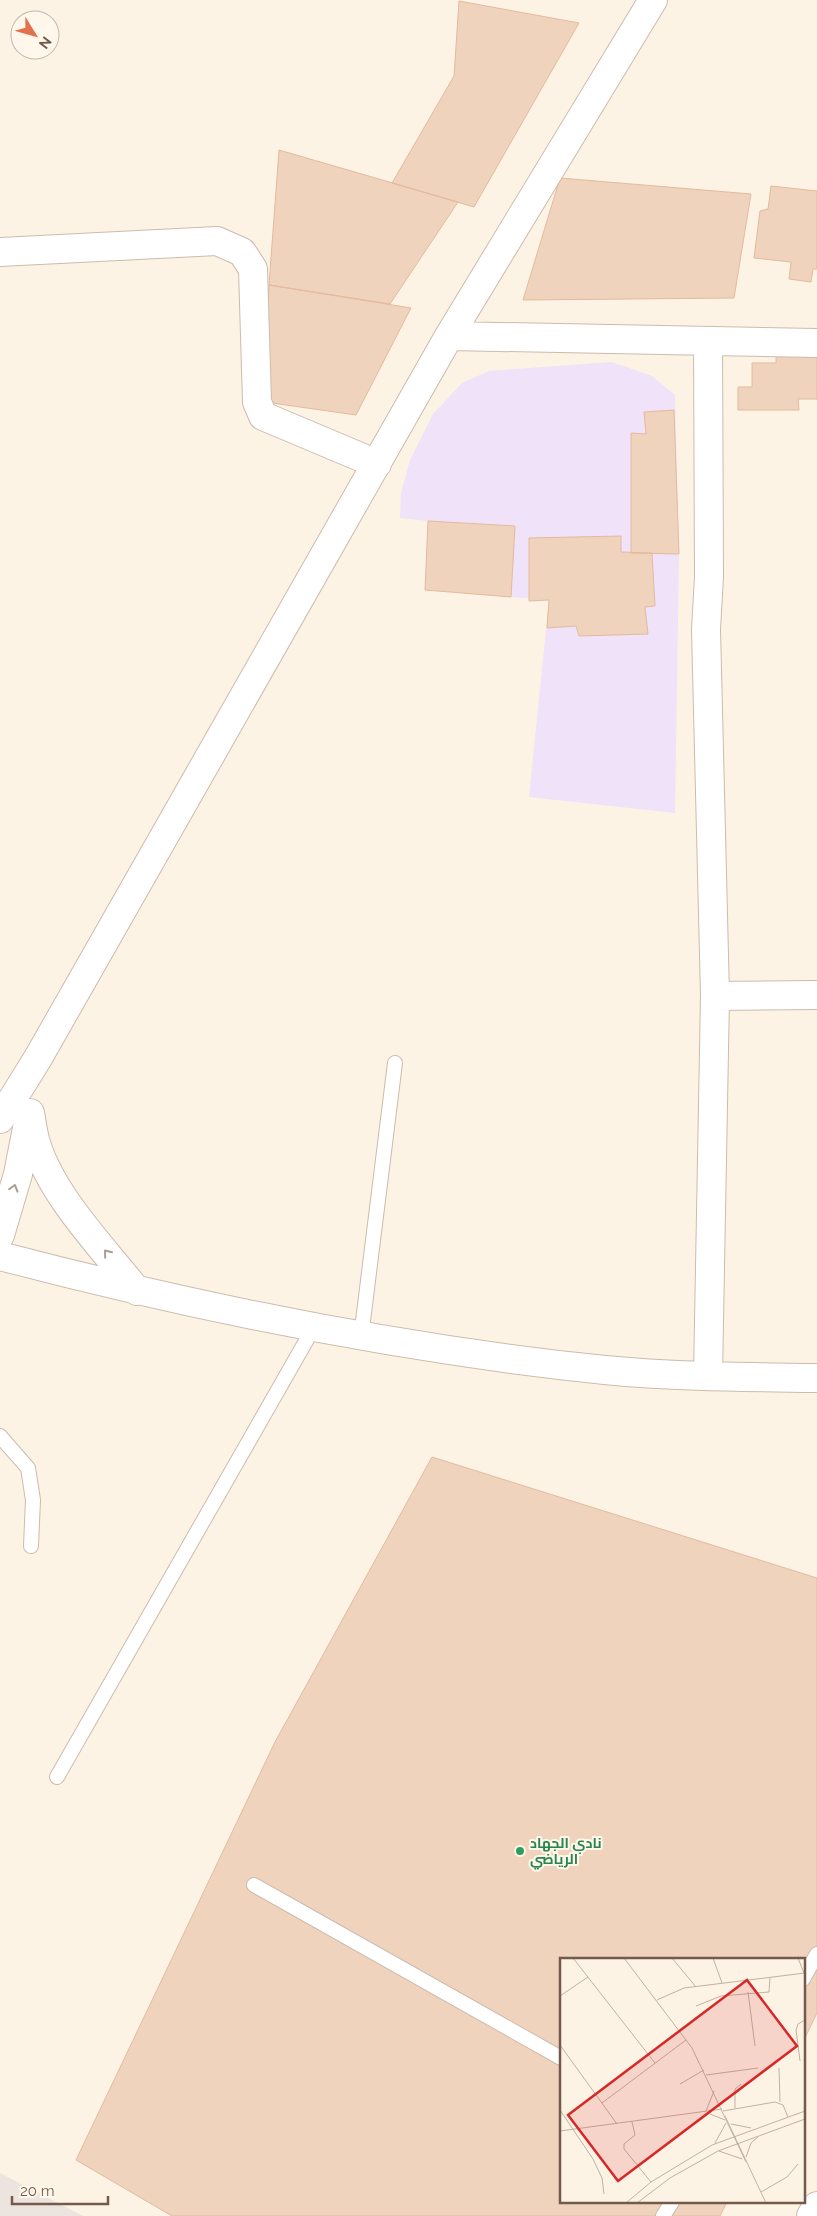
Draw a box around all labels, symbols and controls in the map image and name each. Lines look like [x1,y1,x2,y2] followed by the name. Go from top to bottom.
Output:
[10,10,60,60] north arrow
[36,34,55,52] text: N
[8,1185,18,1193] one-way arrow
[104,1250,112,1259] one-way arrow
[530,1835,602,1870] place label: نادي الجهاد الرياضي
[514,1845,526,1857] marker: نادي الجهاد الرياضي
[560,1958,804,2204] inset map
[12,2174,109,2206] scale bar
[20,2182,55,2200] text: 20 m

